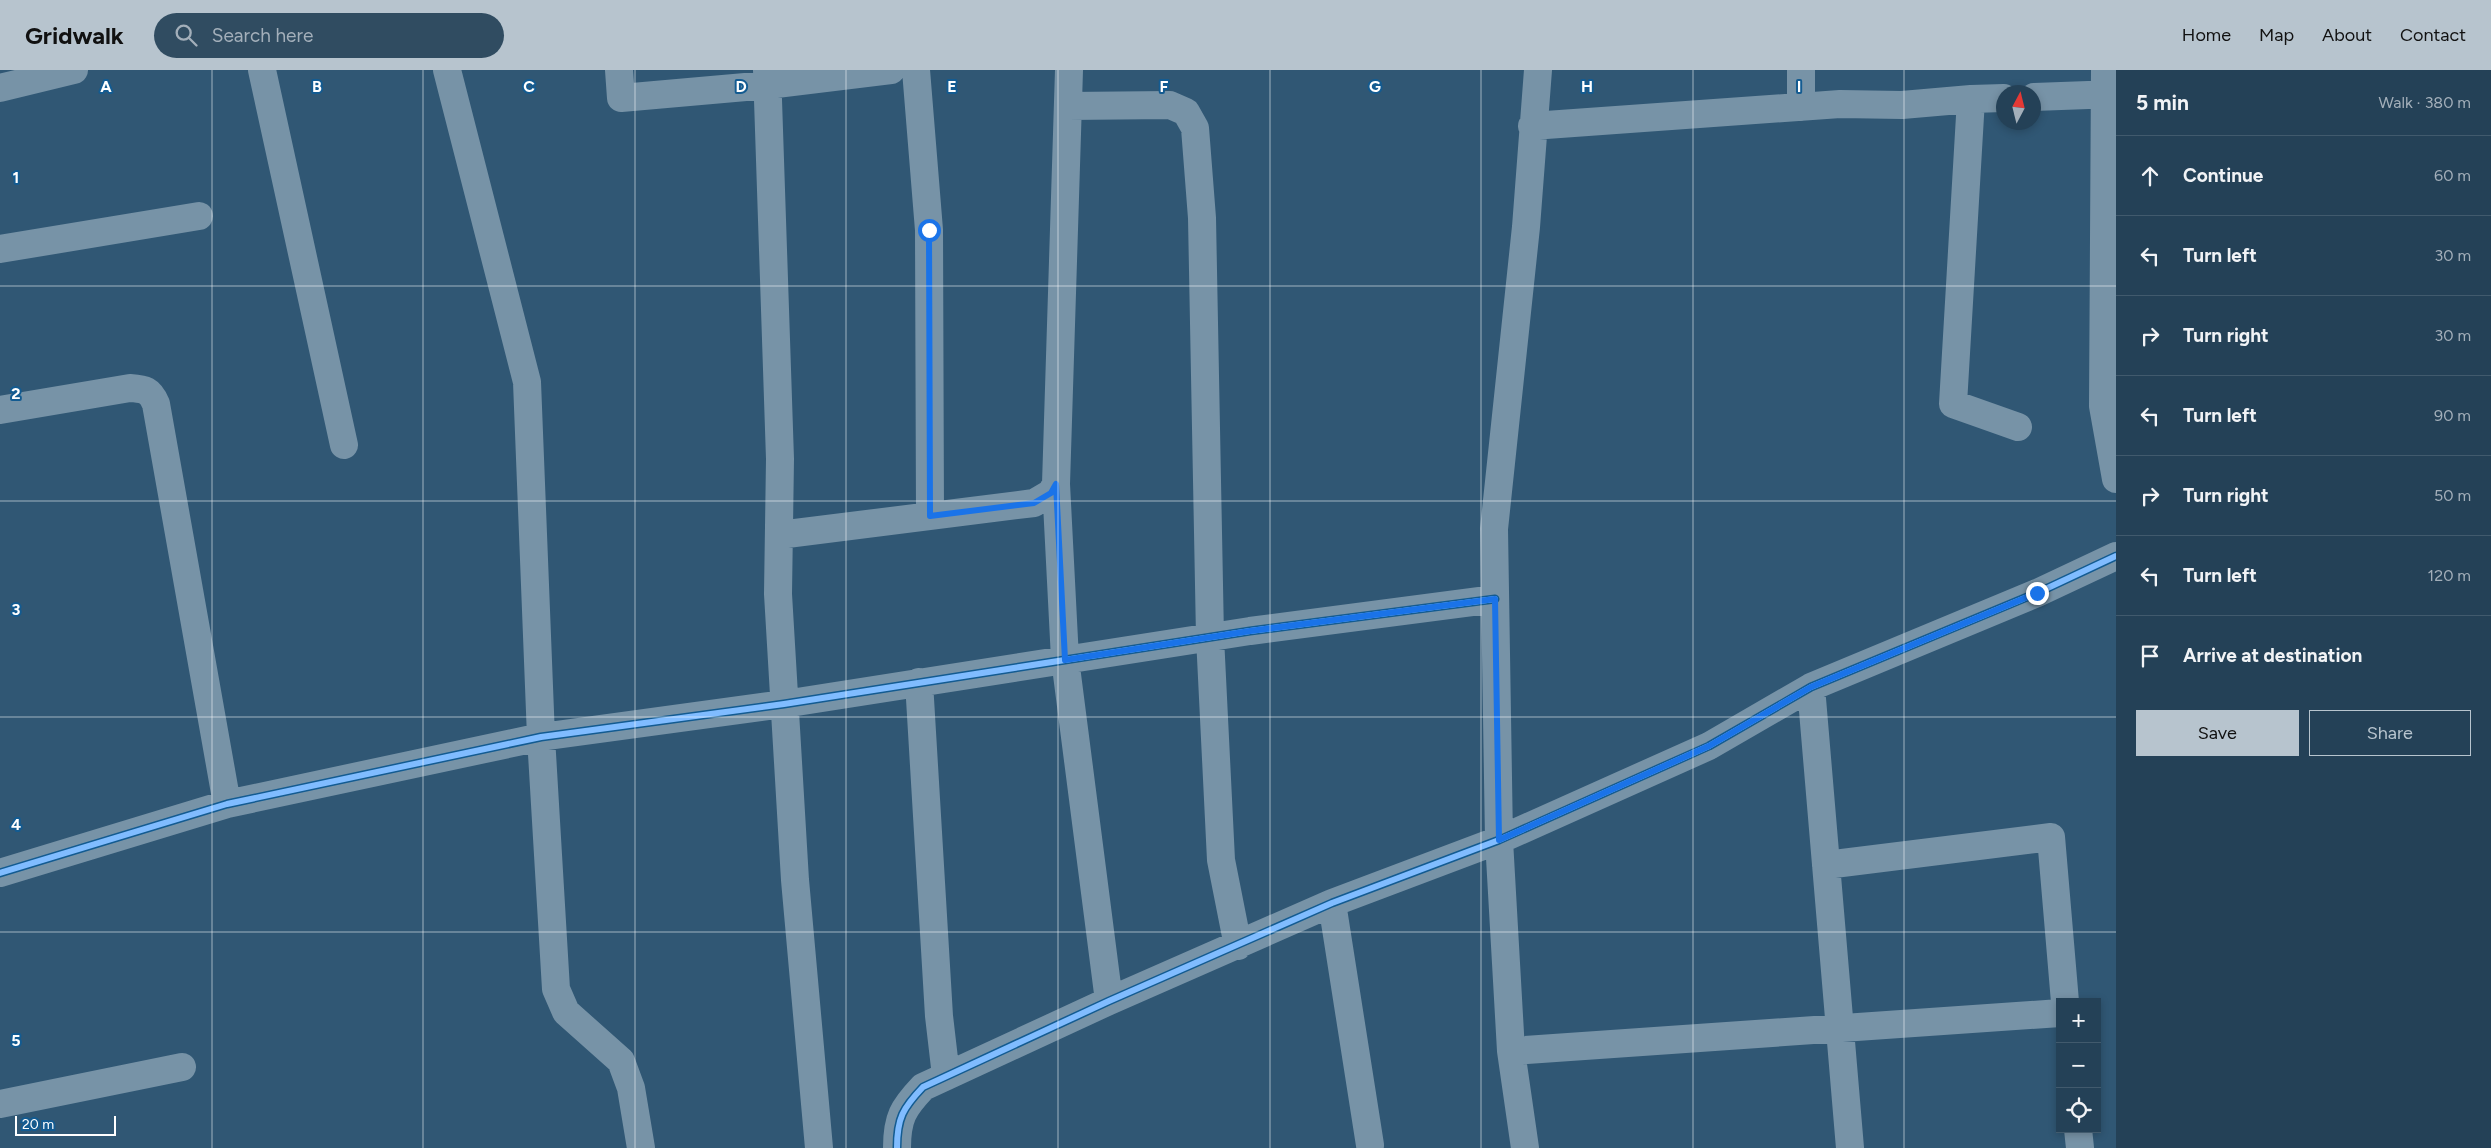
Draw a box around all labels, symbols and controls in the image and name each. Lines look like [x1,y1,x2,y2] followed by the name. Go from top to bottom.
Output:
[154,13,504,58] search box
[25,21,124,50] text: Gridwalk
[172,21,200,49] icon: search
[212,24,313,47] text: Search here
[2182,24,2231,46] text: Home
[2259,24,2294,46] text: Map
[2322,24,2372,46] text: About
[2400,24,2466,46] text: Contact
[100,77,112,96] text: A
[312,77,322,96] text: B
[523,77,535,96] text: C
[735,77,747,96] text: D
[947,77,957,96] text: E
[1160,77,1169,96] text: F
[1369,77,1381,96] text: G
[1581,77,1593,96] text: H
[1797,77,1801,96] text: I
[1996,85,2041,130] north arrow
[2136,90,2189,115] text: 5 min
[2379,93,2471,112] text: Walk · 380 m
[2136,162,2164,190] icon: ahead
[2183,164,2263,187] text: Continue
[2434,166,2471,185] text: 60 m
[13,168,19,187] text: 1
[918,219,941,242] route start
[2136,242,2164,270] icon: left
[2183,244,2257,267] text: Turn left
[2434,246,2471,265] text: 30 m
[2136,322,2164,350] icon: right
[2183,324,2269,347] text: Turn right
[2434,326,2471,345] text: 30 m
[11,384,21,403] text: 2
[2136,402,2164,430] icon: left
[2183,404,2257,427] text: Turn left
[2434,406,2471,425] text: 90 m
[2136,482,2164,510] icon: right
[2183,484,2269,507] text: Turn right
[2434,486,2471,505] text: 50 m
[2136,562,2164,590] icon: left
[2183,564,2257,587] text: Turn left
[2428,566,2471,585] text: 120 m
[2026,582,2049,605] route end
[12,600,21,619] text: 3
[2136,642,2164,670] icon: arrive
[2183,644,2362,667] text: Arrive at destination
[2136,710,2299,756] button: Save
[2309,710,2471,756] button: Share
[11,815,21,834] text: 4
[2056,998,2101,1133] map controls
[2056,998,2101,1043] button: +
[11,1031,21,1050] text: 5
[2056,1043,2101,1088] button: −
[2056,1088,2101,1133] button: locate
[15,1113,116,1136] scale bar
[22,1116,54,1133] text: 20 m

